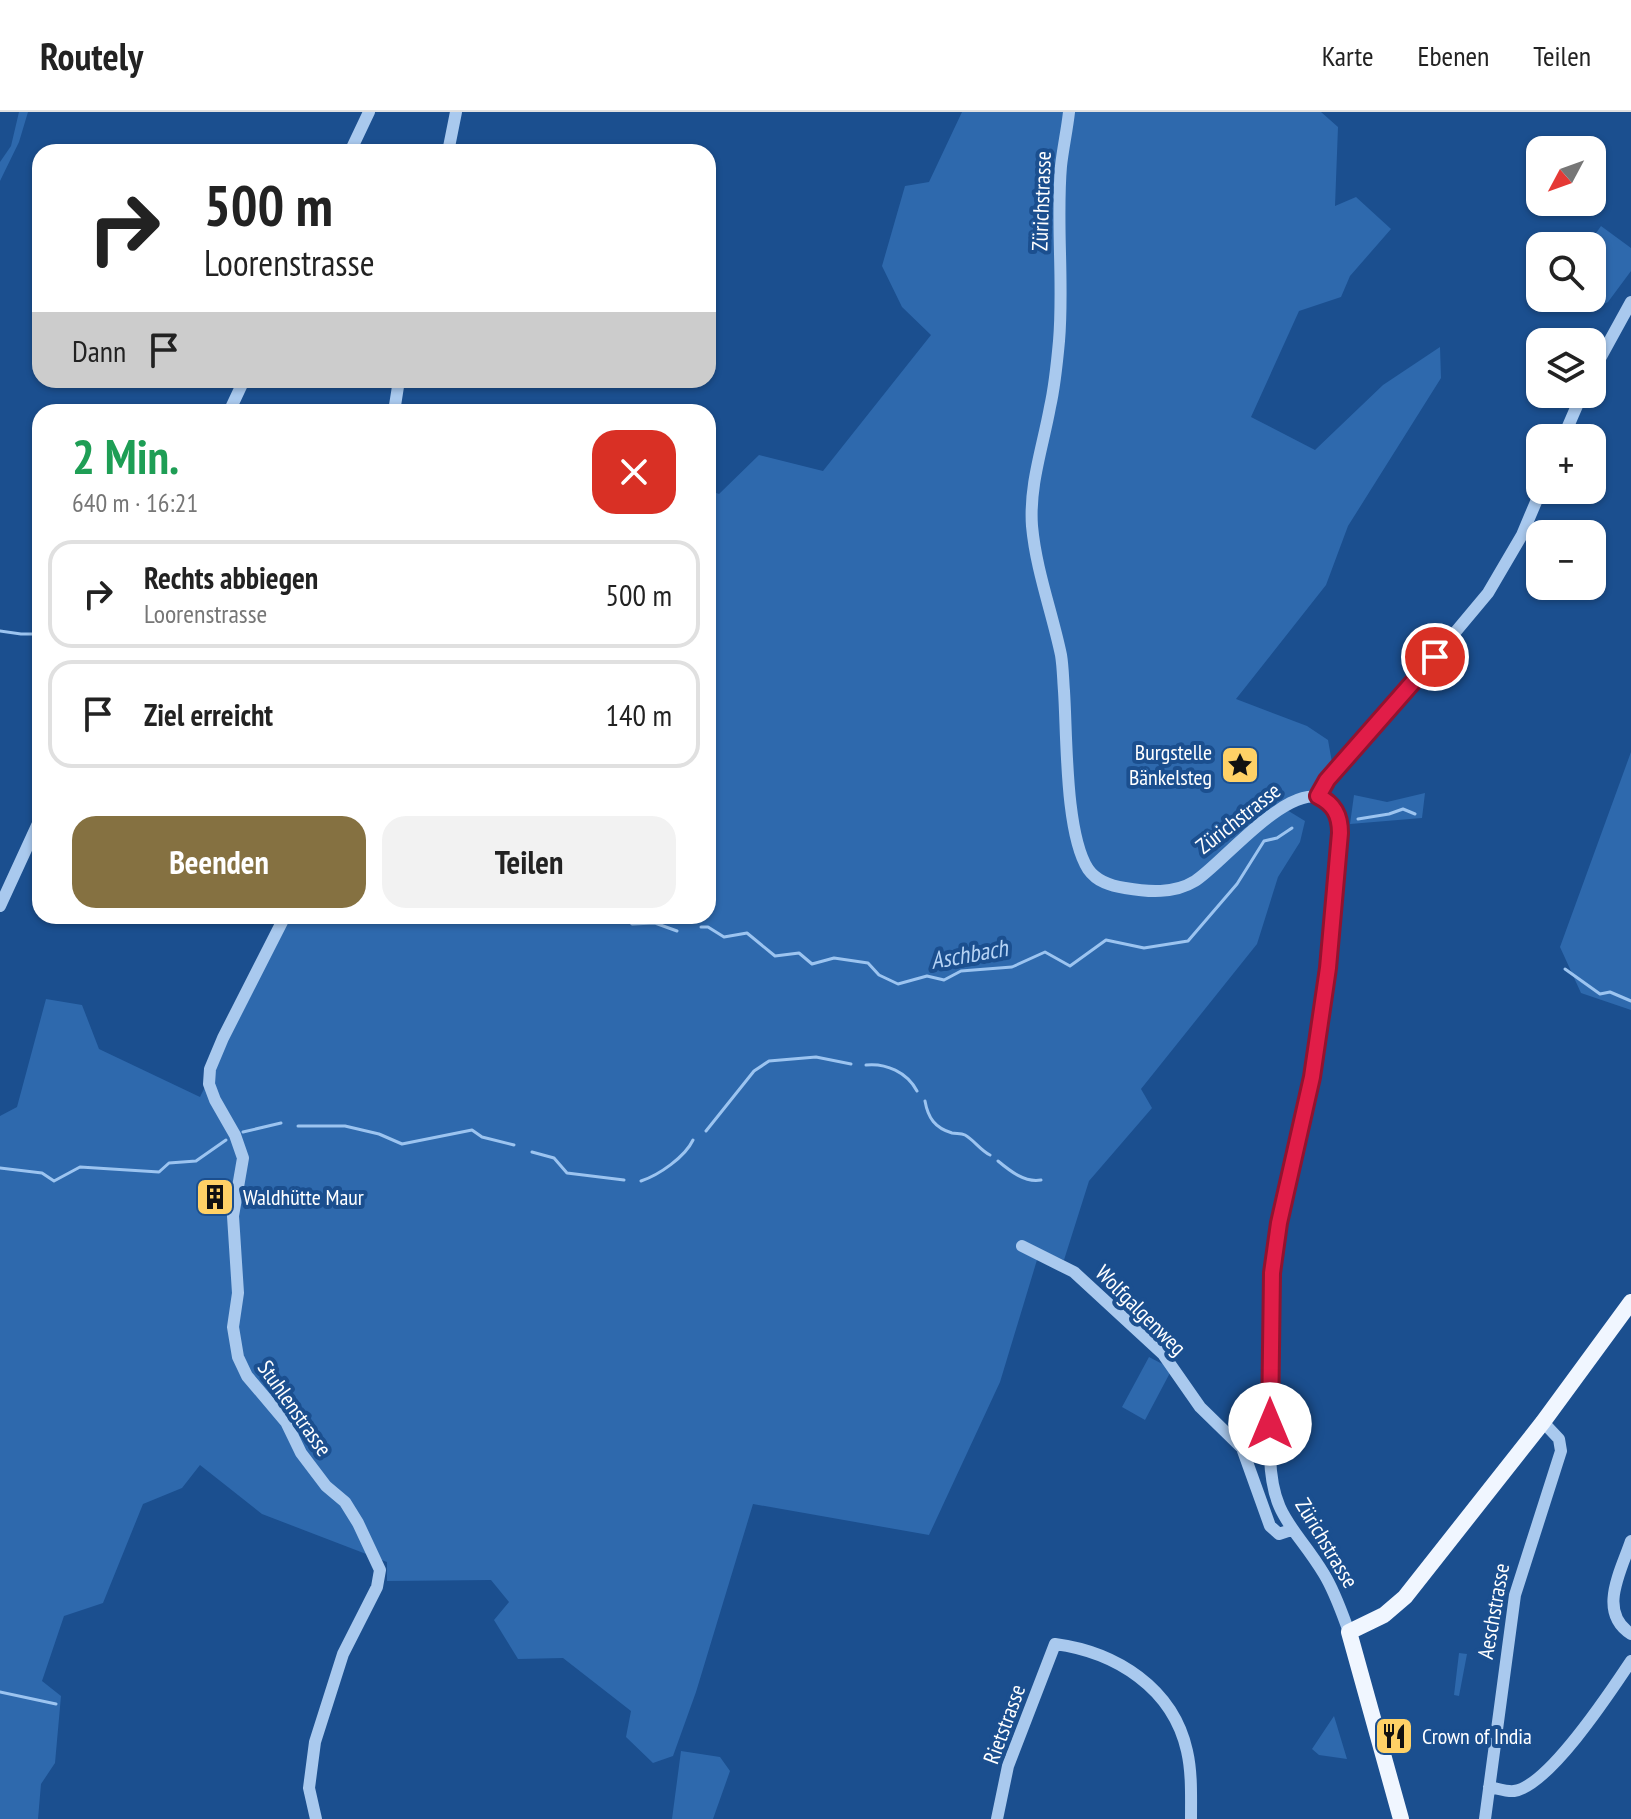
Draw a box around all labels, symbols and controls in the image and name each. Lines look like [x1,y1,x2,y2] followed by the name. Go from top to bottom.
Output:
[40,31,143,80] text: Routely
[1322,37,1373,74] text: Karte
[1417,37,1489,74] text: Ebenen
[1533,37,1591,74] text: Teilen
[1526,136,1606,216] north arrow
[1526,136,1606,600] map controls
[1025,151,1057,251] street label: Zürichstrasse
[204,169,333,241] text: 500 m
[72,176,176,280] icon: right
[1526,232,1606,312] button: search
[204,239,375,286] text: Loorenstrasse
[142,328,186,372] icon: arrive
[1526,328,1606,408] button: layers
[72,331,126,370] text: Dann
[1526,424,1606,504] button: +
[72,425,179,487] text: 2 Min.
[592,430,676,514] button: close
[72,486,198,519] text: 640 m · 16:21
[1526,520,1606,600] button: −
[144,558,318,597] text: Rechts abbiegen
[76,572,120,616] icon: right
[606,575,672,614] text: 500 m
[144,597,267,630] text: Loorenstrasse
[1401,623,1469,691] pin
[1413,635,1457,679] icon: arrive
[76,692,120,736] icon: arrive
[144,695,273,734] text: Ziel erreicht
[606,695,672,734] text: 140 m
[1129,738,1212,791] place label: Burgstelle Bänkelsteg
[1219,744,1261,786] place icon: Burgstelle Bänkelsteg
[1190,776,1286,860] street label: Zürichstrasse
[72,816,366,908] button: Beenden
[382,816,676,908] button: Teilen
[928,932,1011,976] water label: Aschbach
[194,1176,236,1218] building icon: Waldhütte Maur
[243,1183,364,1211] place label: Waldhütte Maur
[1090,1259,1192,1361] street label: Wolfgalgenweg
[252,1355,338,1461] street label: Stuhlenstrasse
[1228,1382,1312,1466] position arrow
[1289,1493,1365,1593] street label: Zürichstrasse
[1471,1561,1515,1661] street label: Aeschstrasse
[977,1680,1031,1768] street label: Rietstrasse
[1373,1715,1415,1757] restaurant icon: Crown of India
[1422,1722,1532,1750] place label: Crown of India

